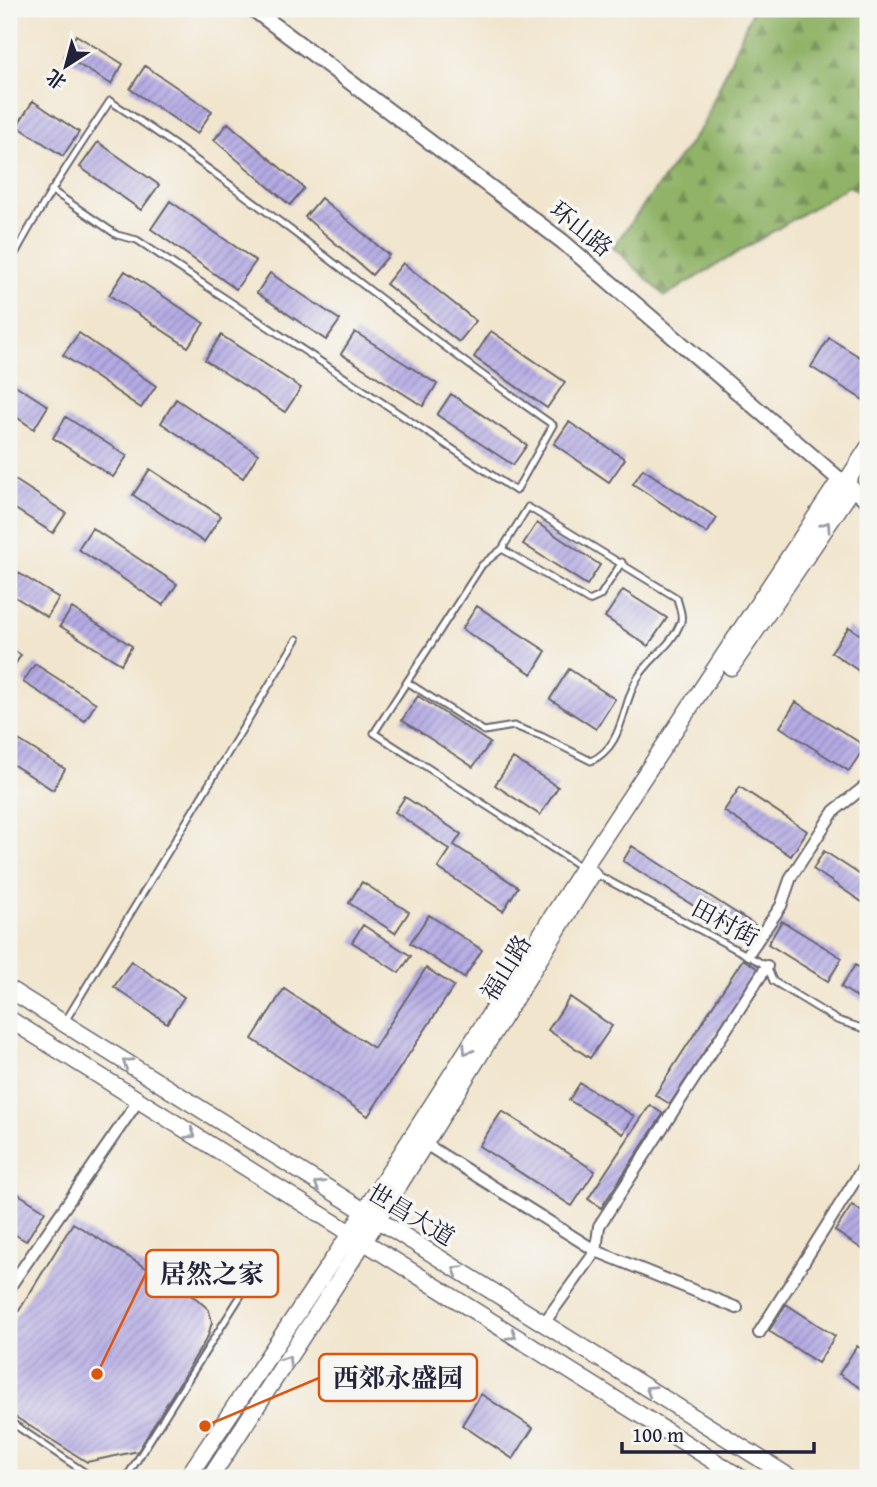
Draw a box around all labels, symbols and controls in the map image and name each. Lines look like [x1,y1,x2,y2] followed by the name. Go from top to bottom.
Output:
[32,32,102,102] north arrow
[40,63,72,97] text: 北
[542,192,620,265] street label: 环山路
[818,521,830,534] one-way arrow
[685,890,765,955] street label: 田村街
[472,928,539,1008] street label: 福山路
[462,1042,475,1055] one-way arrow
[122,1058,135,1071] one-way arrow
[183,1125,196,1138] one-way arrow
[361,1175,461,1254] street label: 世昌大道
[314,1180,327,1193] one-way arrow
[146,1250,278,1297] callout: 居然之家
[160,1254,264,1293] text: 居然之家
[452,1265,465,1278] one-way arrow
[505,1326,518,1339] one-way arrow
[279,1354,292,1367] one-way arrow
[319,1354,477,1401] callout: 西郊永盛园
[333,1358,463,1397] text: 西郊永盛园
[645,1385,658,1398] one-way arrow
[622,1410,814,1454] scale bar
[632,1419,684,1450] text: 100 m

